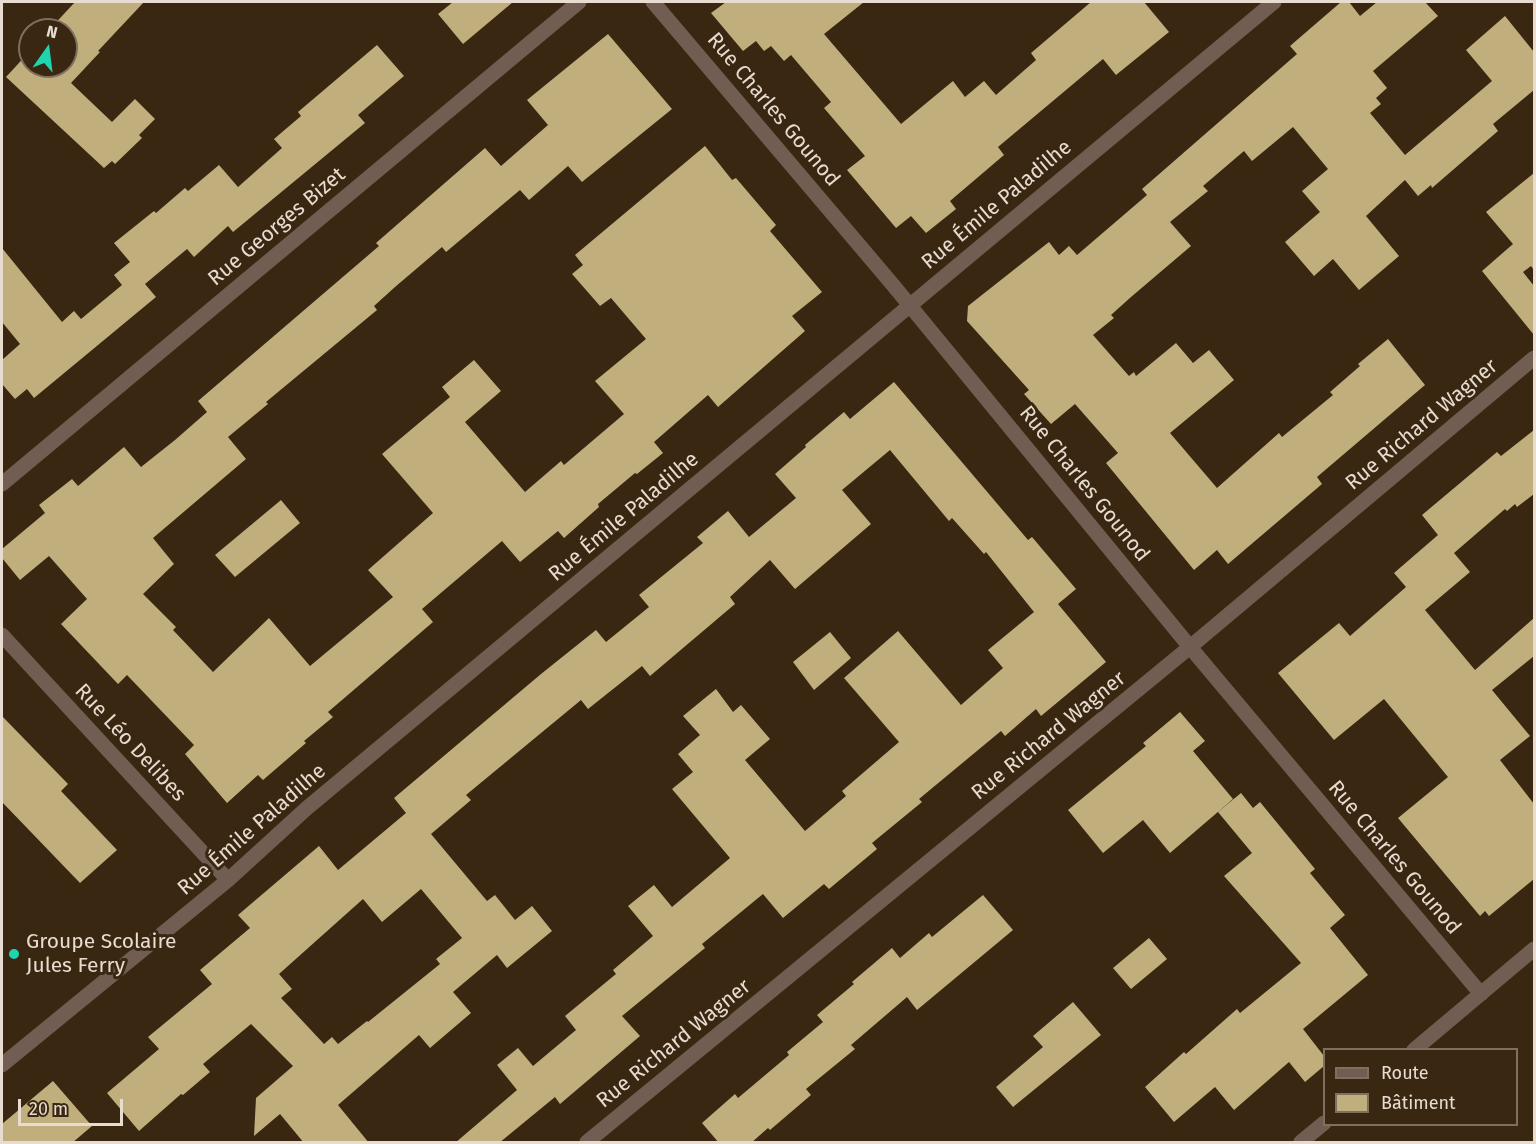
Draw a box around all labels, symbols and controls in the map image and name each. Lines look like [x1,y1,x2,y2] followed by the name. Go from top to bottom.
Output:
[18,18,78,78] north arrow
[45,21,59,42] text: N
[701,28,845,192] street label: Rue Charles Gounod
[917,135,1077,275] street label: Rue Émile Paladilhe
[203,162,351,292] street label: Rue Georges Bizet
[1341,354,1503,496] street label: Rue Richard Wagner
[1013,401,1155,567] street label: Rue Charles Gounod
[544,447,704,587] street label: Rue Émile Paladilhe
[967,666,1131,806] street label: Rue Richard Wagner
[69,679,191,807] street label: Rue Léo Delibes
[173,759,331,901] street label: Rue Émile Paladilhe
[1322,776,1466,940] street label: Rue Charles Gounod
[26,929,176,979] place label: Groupe Scolaire Jules Ferry
[7,947,21,961] marker: Groupe Scolaire Jules Ferry
[592,974,756,1114] street label: Rue Richard Wagner
[1323,1048,1518,1126] legend
[1381,1062,1429,1084] text: Route
[21,1087,126,1125] scale bar
[1381,1092,1456,1114] text: Bâtiment
[29,1098,68,1120] text: 20 m

